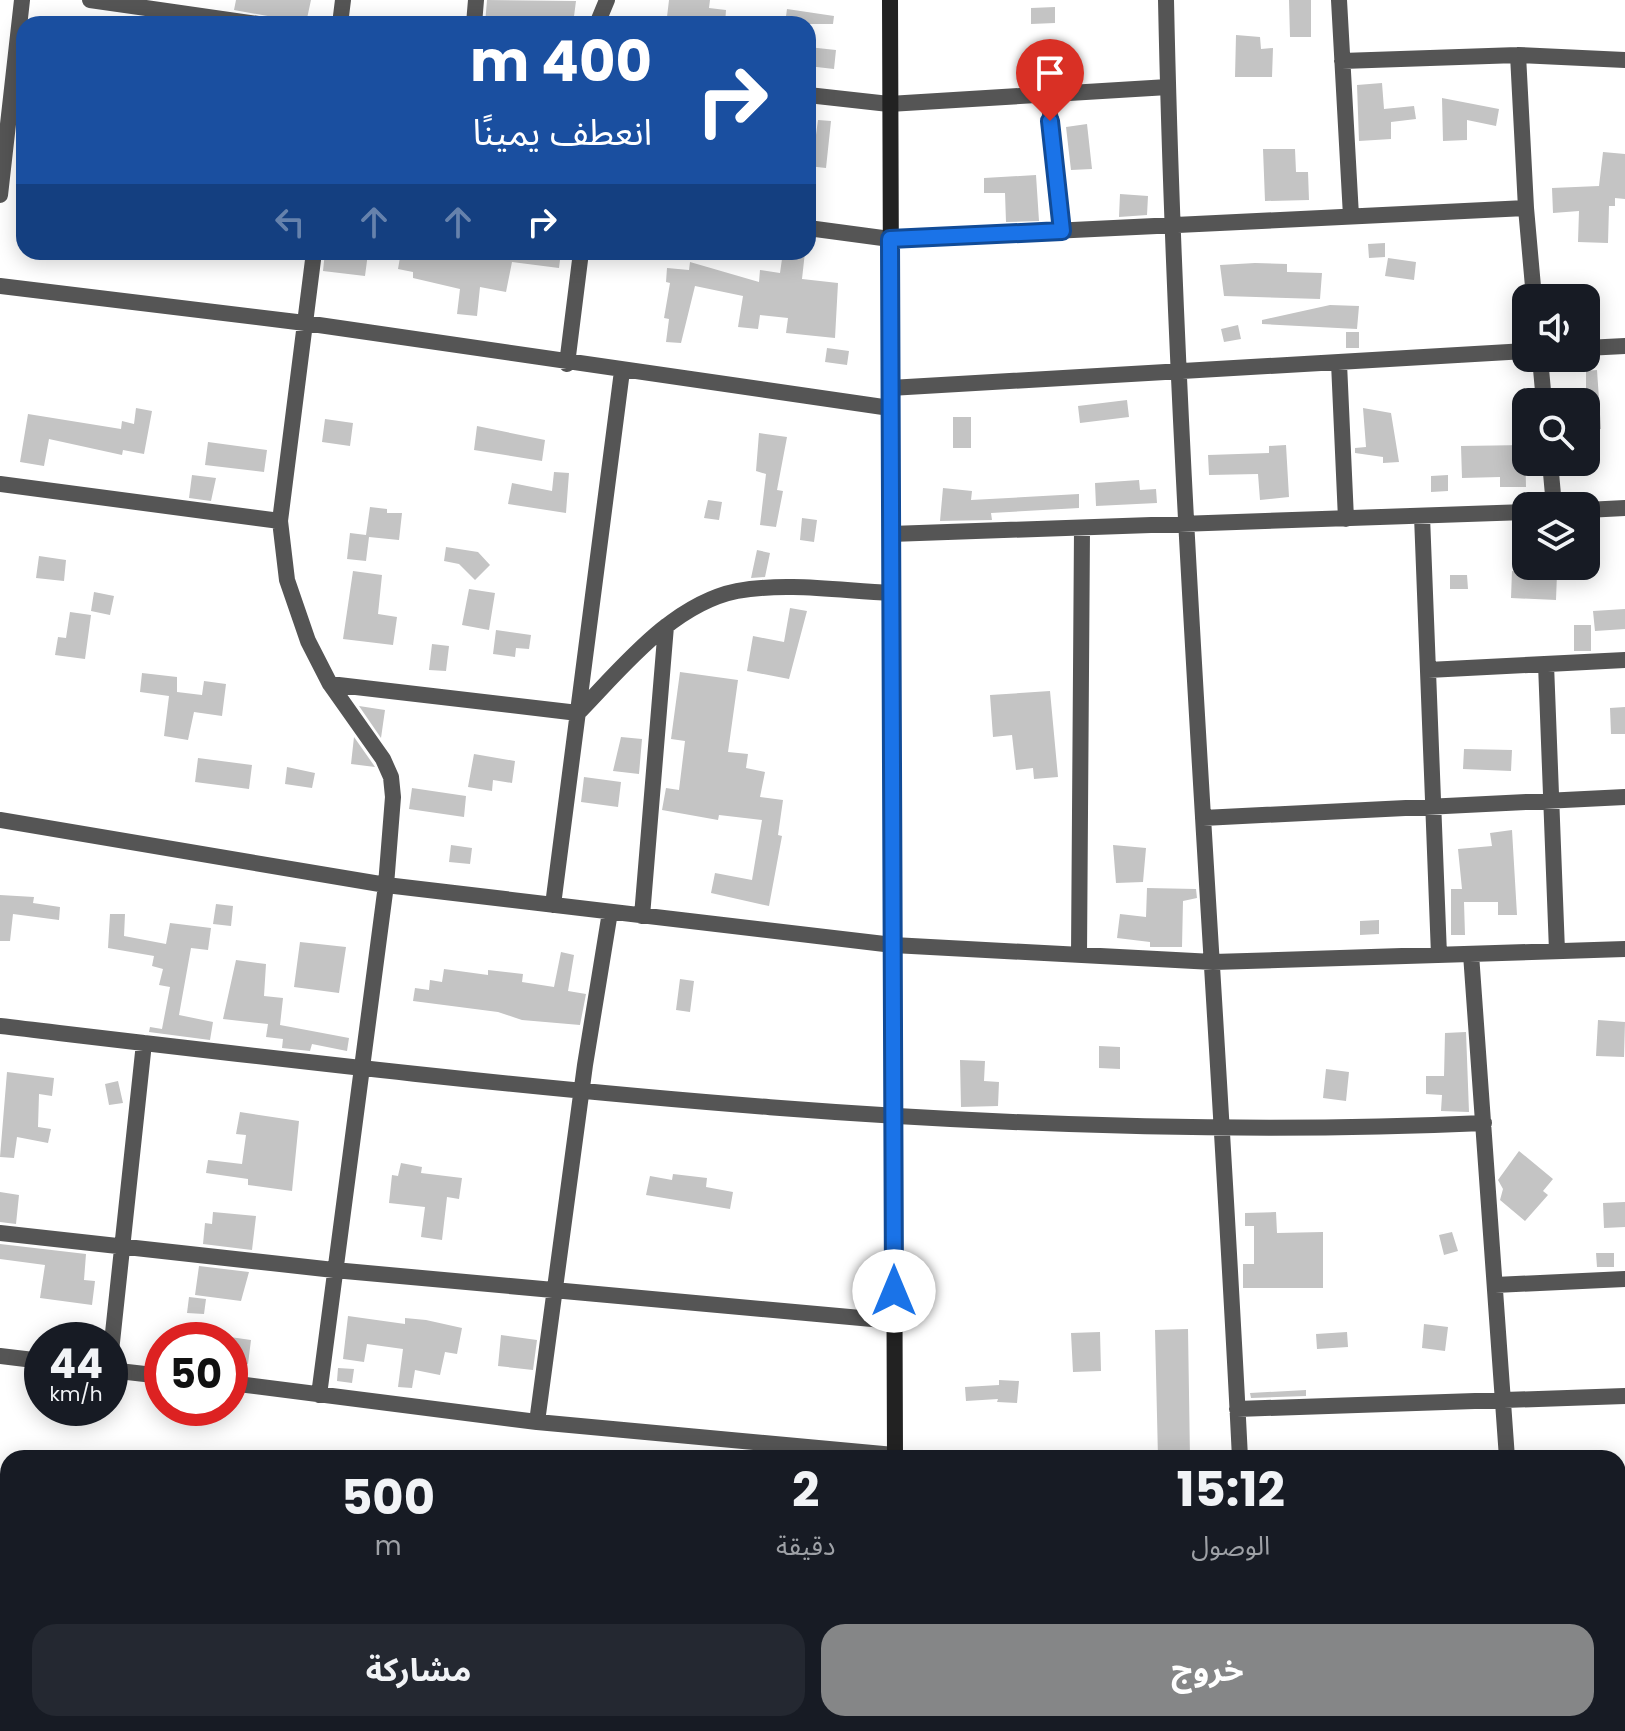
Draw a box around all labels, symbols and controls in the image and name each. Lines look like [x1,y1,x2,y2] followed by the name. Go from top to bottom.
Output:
[470,22,652,101] text: 400 m
[1016,39,1084,121] pin
[680,48,784,152] icon: right
[1028,51,1072,95] icon: arrive
[472,107,652,158] text: انعطف يمينًا
[268,200,312,244] icon: left
[352,200,396,244] icon: ahead
[436,200,480,244] icon: ahead
[520,200,564,244] icon: right
[1512,284,1600,580] map controls
[1512,284,1600,372] button: sound
[1512,388,1600,476] button: search
[1512,492,1600,580] button: layers
[852,1249,936,1333] position arrow
[144,1322,248,1426] speed limit sign: 50
[49,1336,103,1392] text: 44
[49,1380,103,1408] text: km/h
[792,1456,819,1523] text: 2
[1177,1456,1285,1523] text: 15:12
[341,1464,435,1531] text: 500
[375,1528,401,1564] text: m
[776,1528,835,1564] text: دقيقة
[1191,1528,1270,1564] text: الوصول
[32,1624,805,1716] button: مشاركة
[821,1624,1594,1716] button: خروج

